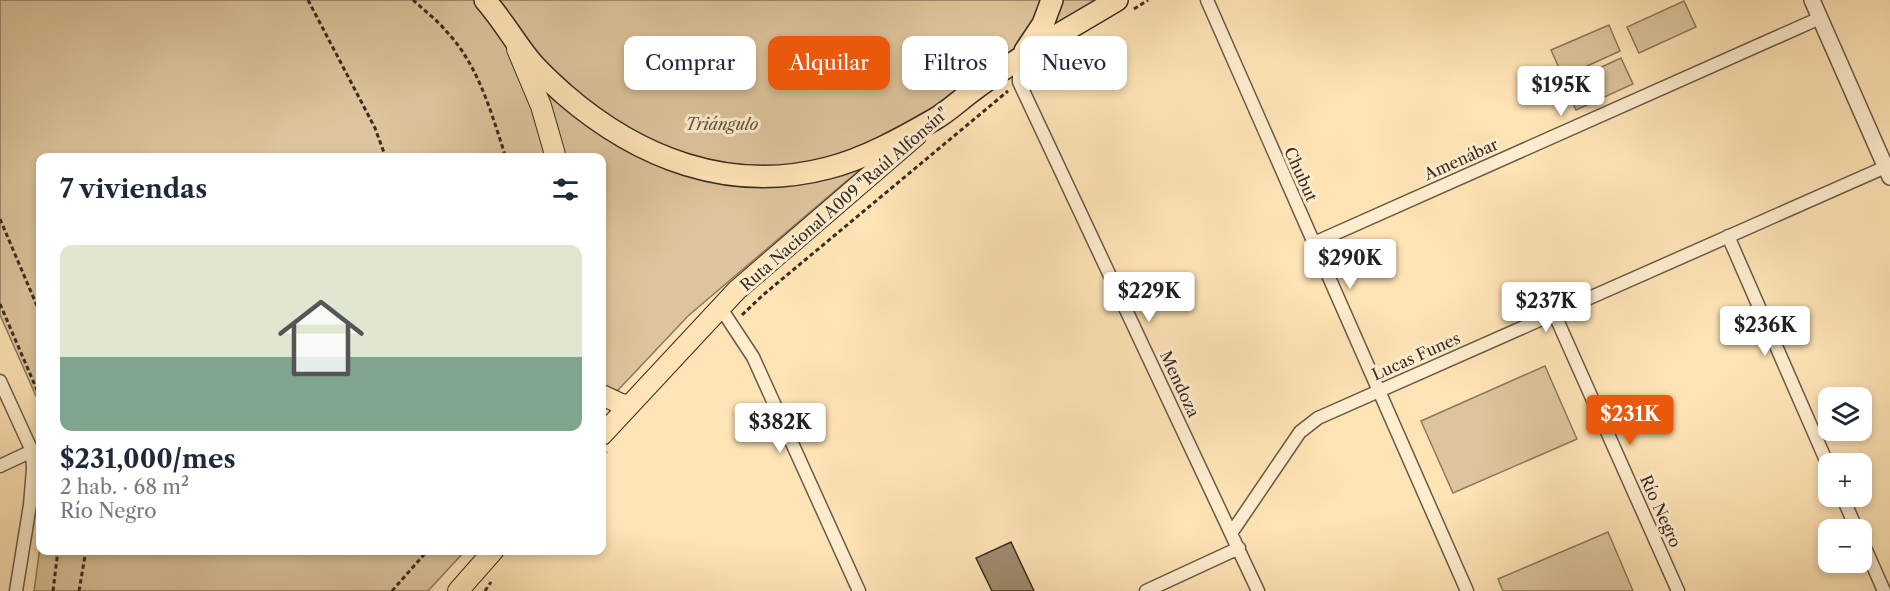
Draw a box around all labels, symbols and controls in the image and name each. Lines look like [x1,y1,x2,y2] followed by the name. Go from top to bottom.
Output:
[624,36,756,90] chip: Comprar
[768,36,890,90] chip: Alquilar
[902,36,1008,90] chip: Filtros
[1020,36,1127,90] chip: Nuevo
[1519,66,1603,117] pin: $195K
[1531,73,1591,97] text: $195K
[736,103,952,295] street label: Ruta Nacional A009 "Raúl Alfonsín"
[686,114,759,134] park label: Triángulo
[1420,134,1501,185] street label: Amenábar
[1280,144,1322,205] street label: Chubut
[60,173,207,205] text: 7 viviendas
[549,173,582,206] icon: filters
[1308,239,1392,290] pin: $290K
[1318,246,1382,270] text: $290K
[1107,272,1191,323] pin: $229K
[1118,279,1180,303] text: $229K
[1504,282,1588,333] pin: $237K
[267,284,375,392] icon: home
[1516,289,1576,313] text: $237K
[1723,306,1807,357] pin: $236K
[1734,313,1796,337] text: $236K
[1369,328,1463,384] street label: Lucas Funes
[1156,348,1204,421] street label: Mendoza
[1818,387,1872,573] map controls
[1818,387,1872,441] button: layers
[1588,395,1672,446] pin: $231K
[1600,402,1660,426] text: $231K
[738,403,822,454] pin: $382K
[749,410,811,434] text: $382K
[60,443,236,475] text: $231,000/mes
[1818,453,1872,507] button: +
[1636,472,1686,551] street label: Río Negro
[60,475,189,499] text: 2 hab. · 68 m²
[60,499,157,523] text: Río Negro
[1818,519,1872,573] button: −

